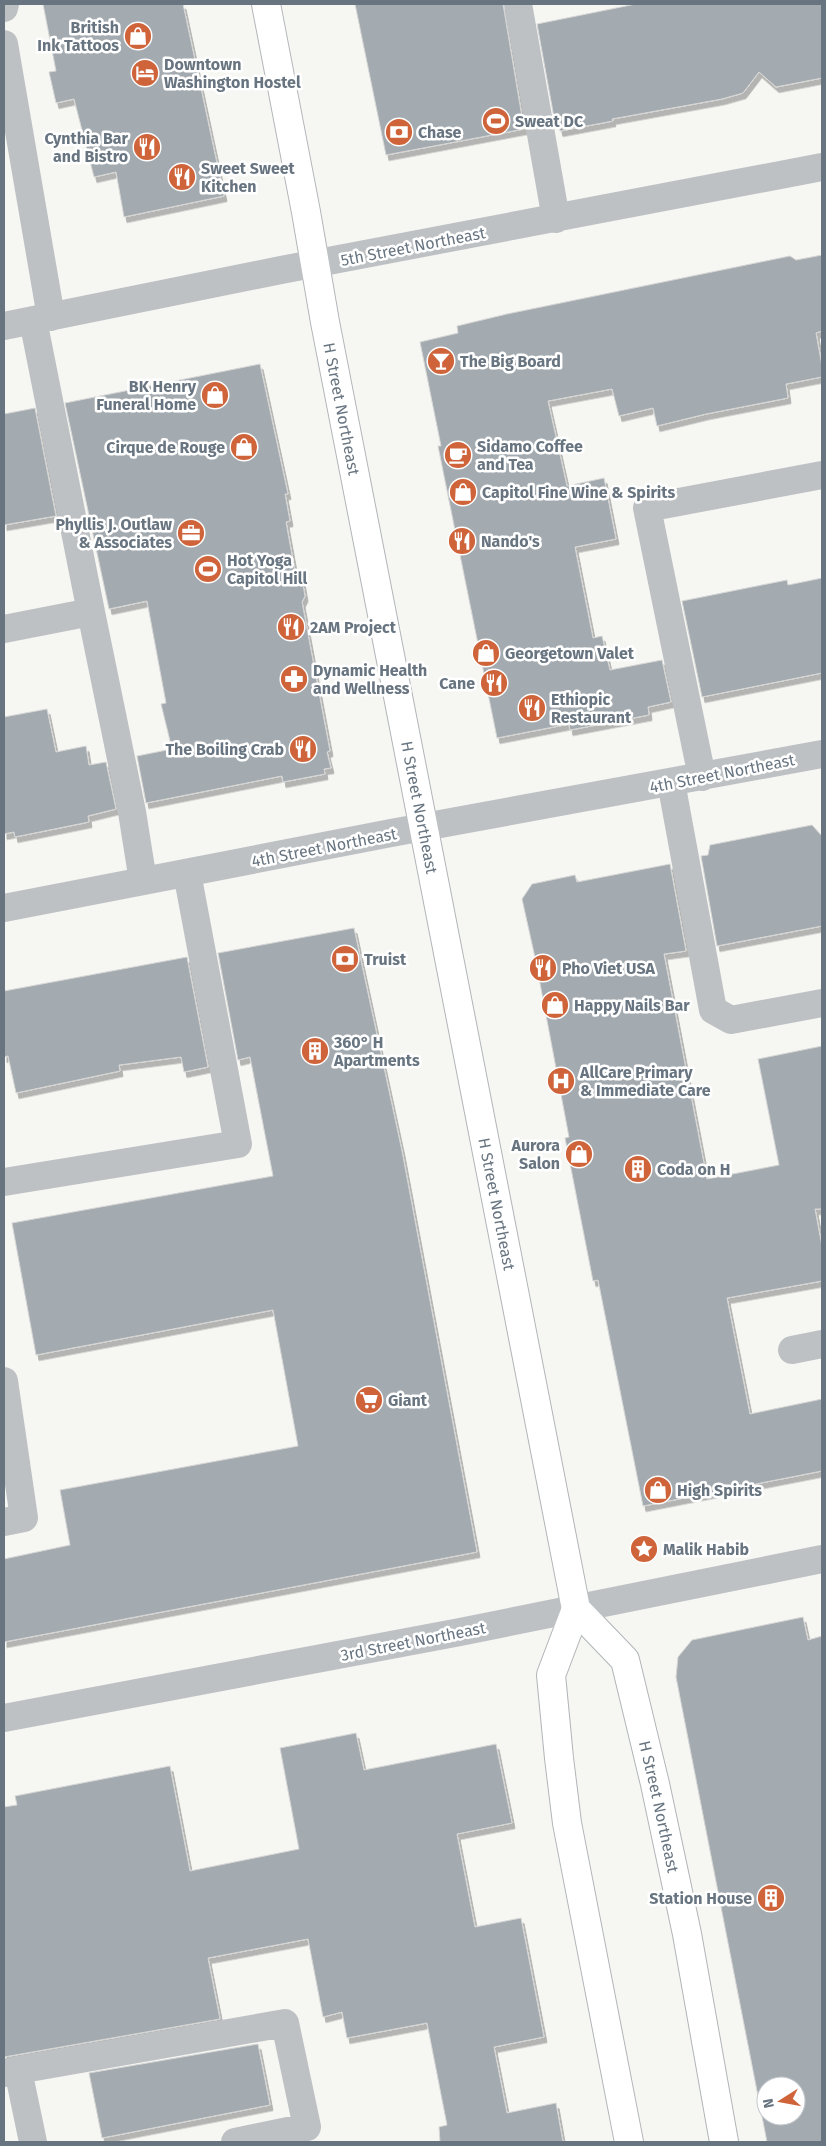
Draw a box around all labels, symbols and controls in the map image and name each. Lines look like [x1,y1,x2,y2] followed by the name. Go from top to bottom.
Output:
[37,18,119,55] place label: British Ink Tattoos
[123,21,153,51] shop icon: British Ink Tattoos
[164,55,301,92] place label: Downtown Washington Hostel
[130,58,160,88] hotel icon: Downtown Washington Hostel
[481,106,511,136] sports icon: Sweat DC
[515,112,584,131] place label: Sweat DC
[384,117,414,147] bank icon: Chase
[418,123,462,142] place label: Chase
[45,129,129,166] place label: Cynthia Bar and Bistro
[132,132,162,162] restaurant icon: Cynthia Bar and Bistro
[201,159,296,196] place label: Sweet Sweet Kitchen
[167,162,197,192] restaurant icon: Sweet Sweet Kitchen
[339,223,487,270] street label: 5th Street Northeast
[319,341,364,477] street label: H Street Northeast
[426,346,456,376] bar icon: The Big Board
[460,352,561,371] place label: The Big Board
[96,377,197,414] place label: BK Henry Funeral Home
[200,380,230,410] shop icon: BK Henry Funeral Home
[229,432,259,462] shop icon: Cirque de Rouge
[477,437,583,474] place label: Sidamo Coffee and Tea
[106,438,225,457] place label: Cirque de Rouge
[443,440,473,470] cafe icon: Sidamo Coffee and Tea
[448,477,478,507] shop icon: Capitol Fine Wine & Spirits
[482,483,676,502] place label: Capitol Fine Wine & Spirits
[55,515,172,552] place label: Phyllis J. Outlaw & Associates
[176,518,206,548] office icon: Phyllis J. Outlaw & Associates
[447,526,477,556] restaurant icon: Nando's
[481,532,540,551] place label: Nando's
[227,551,308,588] place label: Hot Yoga Capitol Hill
[193,554,223,584] sports icon: Hot Yoga Capitol Hill
[276,612,306,642] restaurant icon: 2AM Project
[310,618,397,637] place label: 2AM Project
[471,638,501,668] shop icon: Georgetown Valet
[505,644,635,663] place label: Georgetown Valet
[313,661,427,698] place label: Dynamic Health and Wellness
[279,664,309,694] pharmacy icon: Dynamic Health and Wellness
[479,668,509,698] restaurant icon: Cane
[439,674,475,693] place label: Cane
[551,690,632,727] place label: Ethiopic Restaurant
[517,693,547,723] restaurant icon: Ethiopic Restaurant
[288,734,318,764] restaurant icon: The Boiling Crab
[397,739,441,876] street label: H Street Northeast
[165,740,284,759] place label: The Boiling Crab
[648,750,797,797] street label: 4th Street Northeast
[250,824,399,871] street label: 4th Street Northeast
[330,944,360,974] bank icon: Truist
[364,950,407,969] place label: Truist
[528,953,558,983] restaurant icon: Pho Viet USA
[562,959,655,978] place label: Pho Viet USA
[540,990,570,1020] shop icon: Happy Nails Bar
[574,996,690,1015] place label: Happy Nails Bar
[333,1033,420,1070] place label: 360° H Apartments
[300,1036,330,1066] building icon: 360° H Apartments
[579,1063,711,1100] place label: AllCare Primary & Immediate Care
[546,1066,576,1096] hospital icon: AllCare Primary & Immediate Care
[474,1136,519,1272] street label: H Street Northeast
[511,1136,560,1173] place label: Aurora Salon
[564,1139,594,1169] shop icon: Aurora Salon
[623,1154,653,1184] building icon: Coda on H
[657,1160,730,1179] place label: Coda on H
[354,1385,384,1415] supermarket icon: Giant
[388,1391,428,1410] place label: Giant
[643,1475,673,1505] shop icon: High Spirits
[677,1481,762,1500] place label: High Spirits
[629,1534,659,1564] place icon: Malik Habib
[663,1540,749,1559] place label: Malik Habib
[339,1618,487,1665] street label: 3rd Street Northeast
[635,1739,683,1875] street label: H Street Northeast
[756,1883,786,1913] building icon: Station House
[649,1889,752,1908] place label: Station House
[756,2076,806,2126] north arrow
[759,2097,778,2110] text: N

